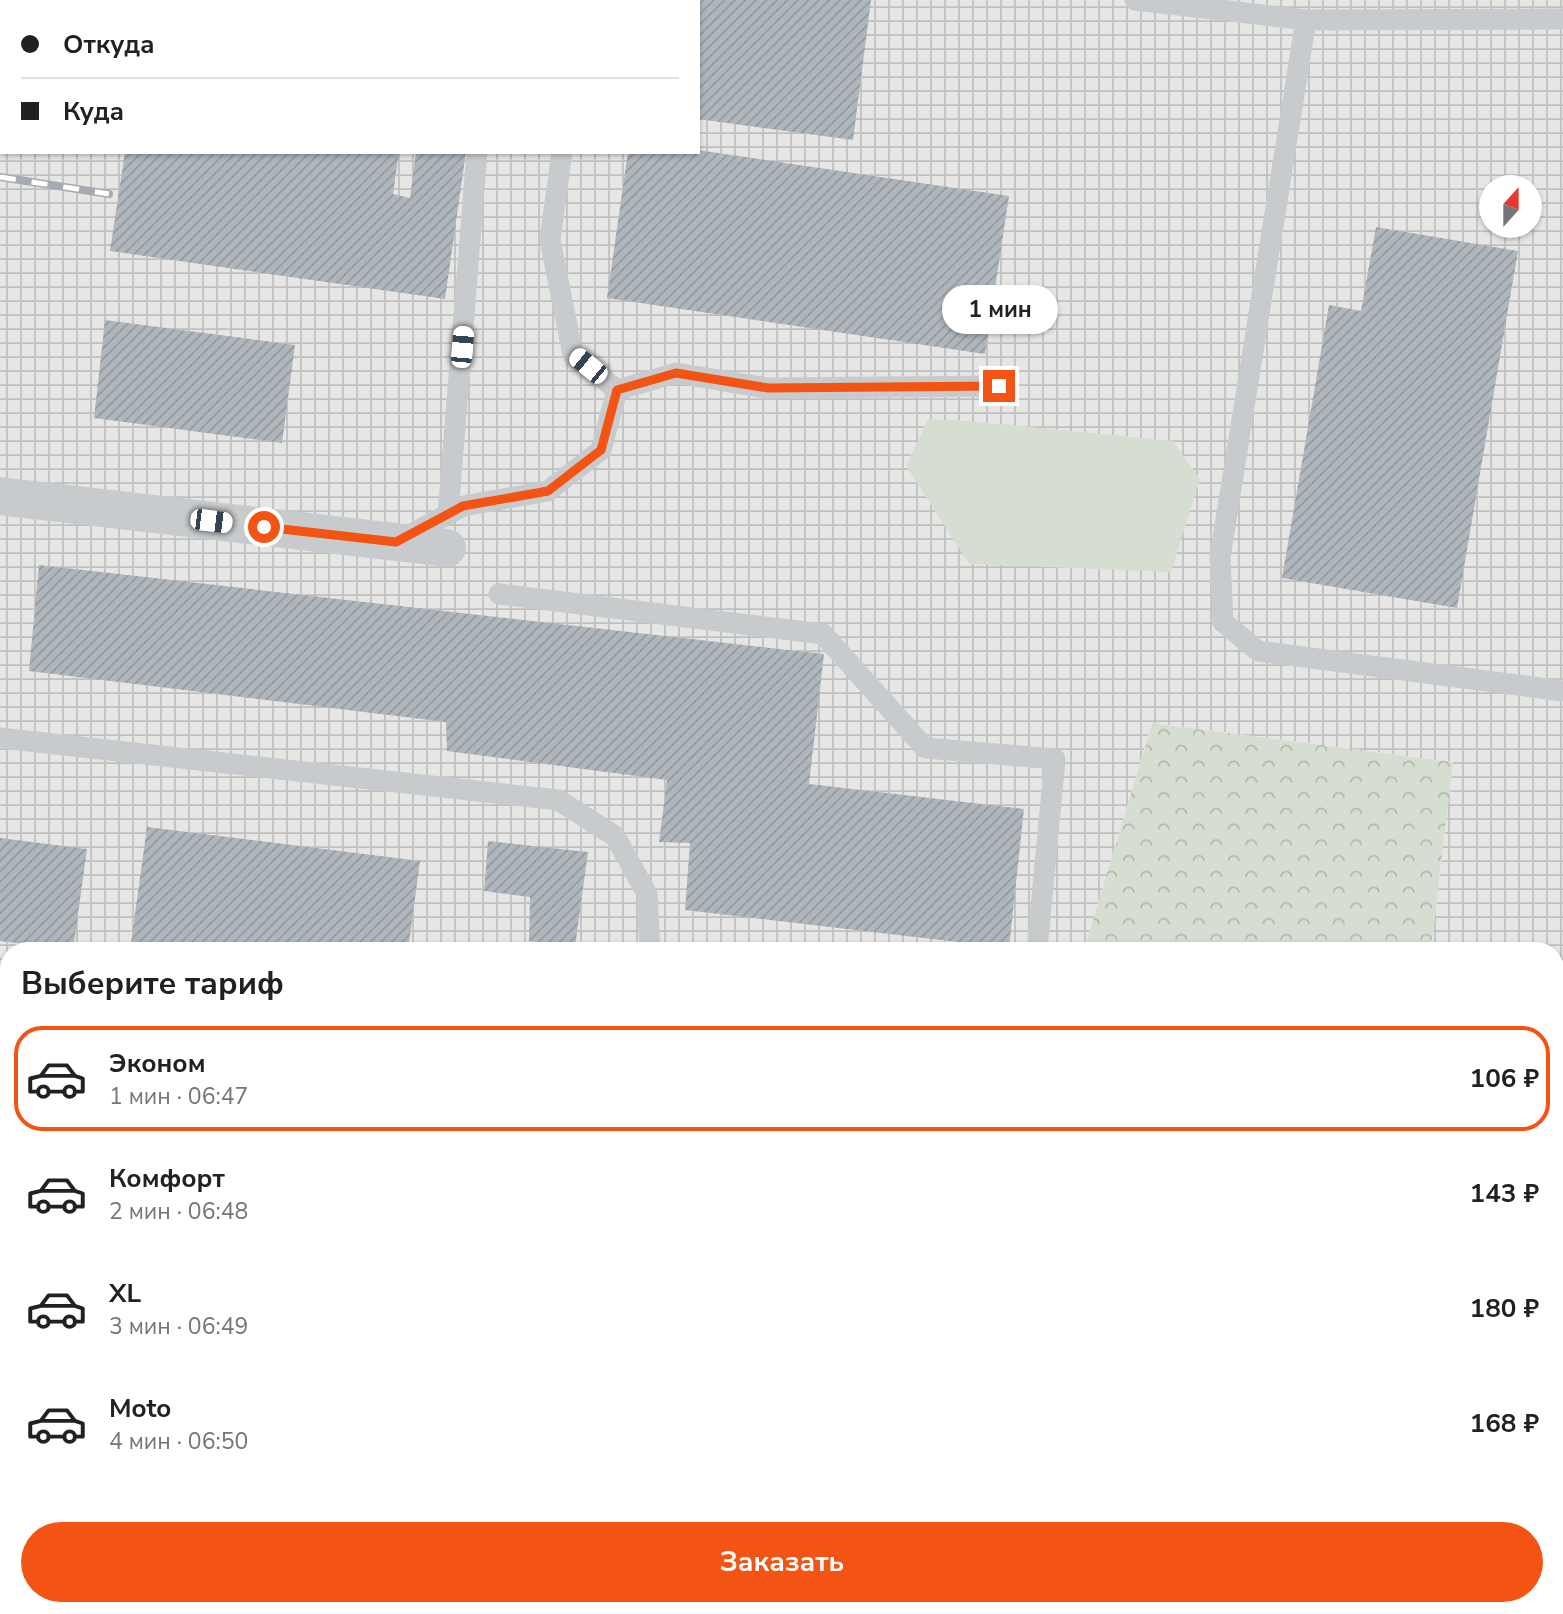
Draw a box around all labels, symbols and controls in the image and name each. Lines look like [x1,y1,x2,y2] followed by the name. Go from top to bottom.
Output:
[63,27,155,62] text: Откуда
[63,94,124,129] text: Куда
[1479,175,1542,238] north arrow
[1479,175,1542,238] map controls
[941,284,1057,334] callout: 1 мин
[968,294,1032,325] text: 1 мин
[450,325,475,369] car
[566,345,611,387] car
[983,370,1015,402] route end
[189,508,234,534] car
[248,511,280,543] route start
[21,962,284,1005] text: Выберите тариф
[109,1046,206,1081] text: Эконом
[25,1047,88,1110] icon: car
[1470,1061,1539,1096] text: 106 ₽
[109,1081,248,1112] text: 1 мин · 06:47
[109,1161,225,1196] text: Комфорт
[25,1162,88,1225] icon: car
[1470,1176,1539,1211] text: 143 ₽
[109,1196,248,1227] text: 2 мин · 06:48
[109,1276,141,1311] text: XL
[25,1277,88,1340] icon: car
[1470,1291,1539,1326] text: 180 ₽
[109,1311,248,1342] text: 3 мин · 06:49
[109,1391,171,1426] text: Moto
[25,1392,88,1455] icon: car
[1470,1406,1539,1441] text: 168 ₽
[109,1426,248,1457] text: 4 мин · 06:50
[21,1522,1543,1602] button: Заказать

